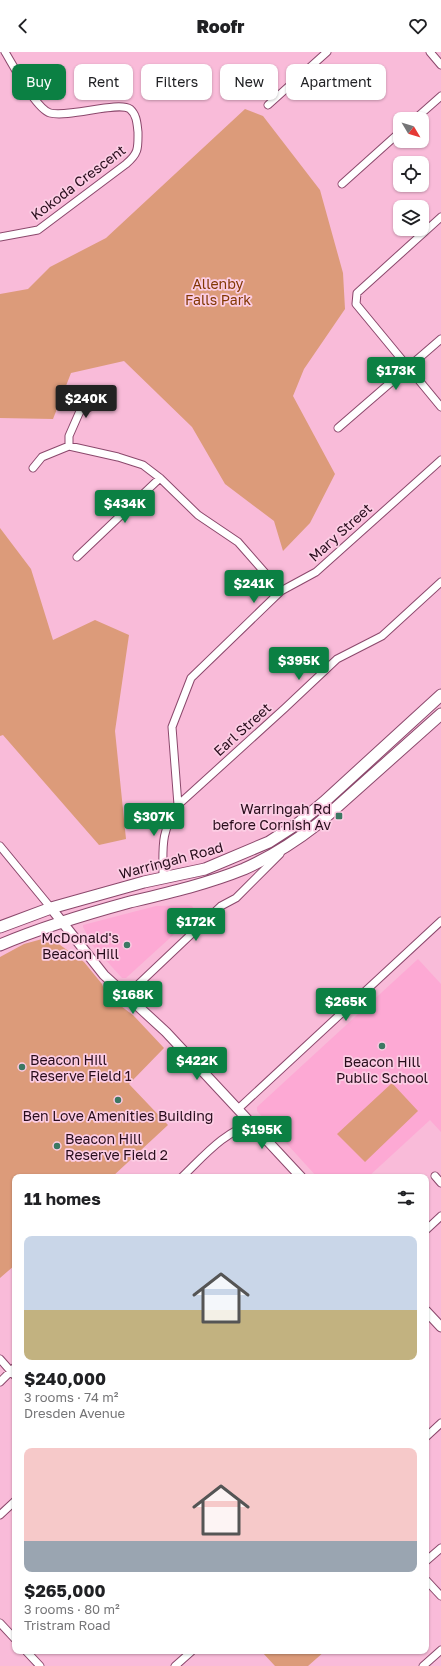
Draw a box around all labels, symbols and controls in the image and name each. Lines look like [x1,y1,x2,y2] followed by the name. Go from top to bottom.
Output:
[12,15,34,37] icon: back
[197,15,245,37] text: Roofr
[407,15,429,37] icon: heart
[12,64,66,100] chip: Buy
[74,64,133,100] chip: Rent
[141,64,212,100] chip: Filters
[220,64,278,100] chip: New
[286,64,386,100] chip: Apartment
[393,112,429,148] north arrow
[393,112,429,236] map controls
[27,141,129,223] street label: Kokoda Crescent
[393,156,429,192] button: locate
[393,200,429,236] button: layers
[185,275,251,308] park label: Allenby Falls Park
[368,357,424,391] pin: $173K
[376,362,416,378] text: $173K
[58,385,114,419] pin: $240K
[65,390,107,406] text: $240K
[97,490,153,524] pin: $434K
[104,495,146,511] text: $434K
[305,499,375,565] street label: Mary Street
[226,570,282,604] pin: $241K
[234,575,274,591] text: $241K
[271,647,327,681] pin: $395K
[278,652,320,668] text: $395K
[210,699,274,759] street label: Earl Street
[212,800,331,833] place label: Warringah Rd before Cornish Av
[126,803,182,837] pin: $307K
[133,808,175,824] text: $307K
[334,811,344,821] marker: Warringah Rd before Cornish Av
[117,838,225,882] street label: Warringah Road
[168,908,224,942] pin: $172K
[176,913,216,929] text: $172K
[41,929,119,962] place label: McDonald's Beacon Hill
[122,940,132,950] marker: McDonald's Beacon Hill
[105,981,161,1015] pin: $168K
[112,986,154,1002] text: $168K
[318,988,374,1022] pin: $265K
[325,993,367,1009] text: $265K
[377,1041,387,1051] marker: Beacon Hill Public School
[169,1047,225,1081] pin: $422K
[30,1051,132,1084] place label: Beacon Hill Reserve Field 1
[176,1052,218,1068] text: $422K
[336,1053,428,1086] place label: Beacon Hill Public School
[17,1062,27,1072] marker: Beacon Hill Reserve Field 1
[113,1095,123,1105] marker: Ben Love Amenities Building
[23,1107,213,1124] place label: Ben Love Amenities Building
[234,1116,290,1150] pin: $195K
[241,1121,283,1137] text: $195K
[65,1130,168,1163] place label: Beacon Hill Reserve Field 2
[52,1141,62,1151] marker: Beacon Hill Reserve Field 2
[395,1187,417,1209] icon: filters
[24,1188,101,1209] text: 11 homes
[185,1262,257,1334] icon: home
[24,1368,106,1389] text: $240,000
[24,1389,118,1405] text: 3 rooms · 74 m²
[24,1405,125,1421] text: Dresden Avenue
[185,1474,257,1546] icon: home
[24,1580,106,1601] text: $265,000
[24,1601,120,1617] text: 3 rooms · 80 m²
[24,1617,110,1633] text: Tristram Road

